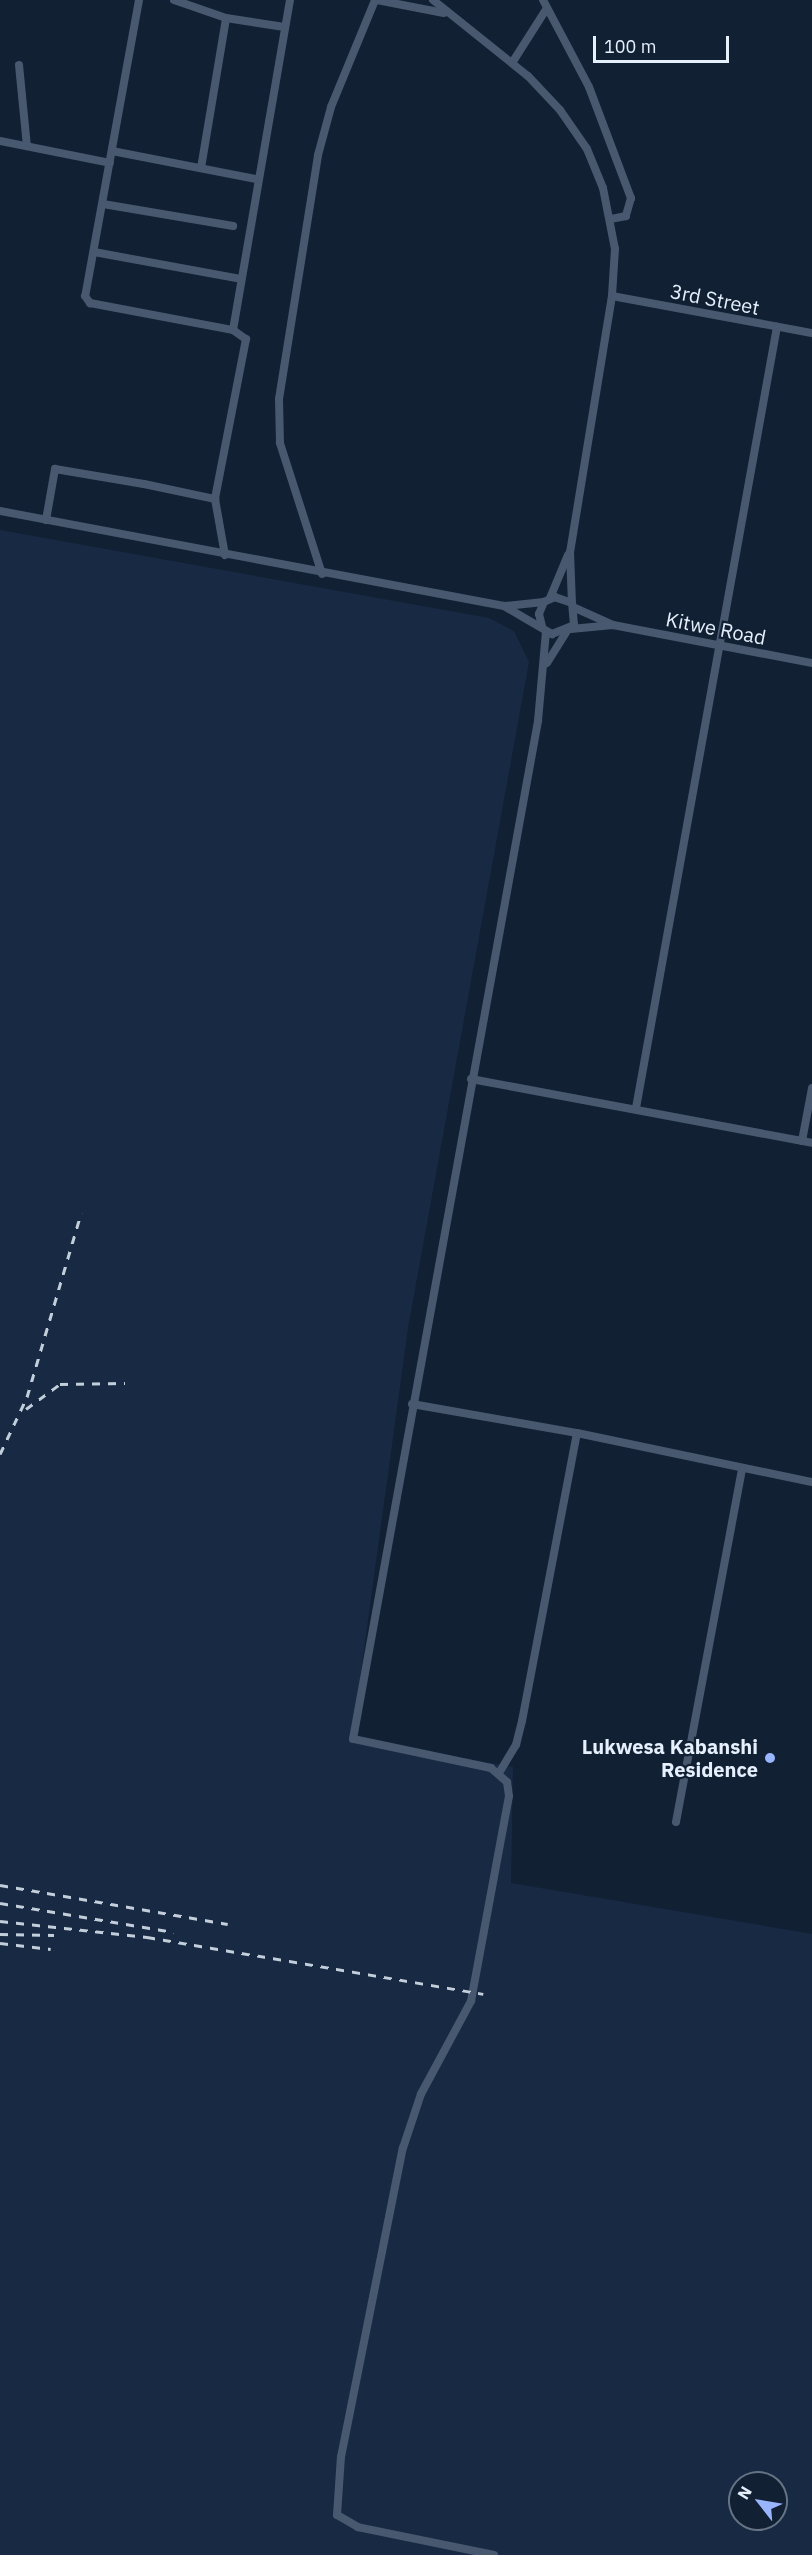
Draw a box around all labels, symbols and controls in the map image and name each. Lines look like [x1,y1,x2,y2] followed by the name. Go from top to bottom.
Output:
[596,24,732,62] scale bar
[604,35,656,58] text: 100 m
[668,279,762,319] street label: 3rd Street
[664,607,768,649] street label: Kitwe Road
[582,1734,758,1781] place label: Lukwesa Kabanshi Residence
[763,1751,777,1765] marker: Lukwesa Kabanshi Residence
[728,2471,788,2531] north arrow
[733,2483,756,2503] text: N

